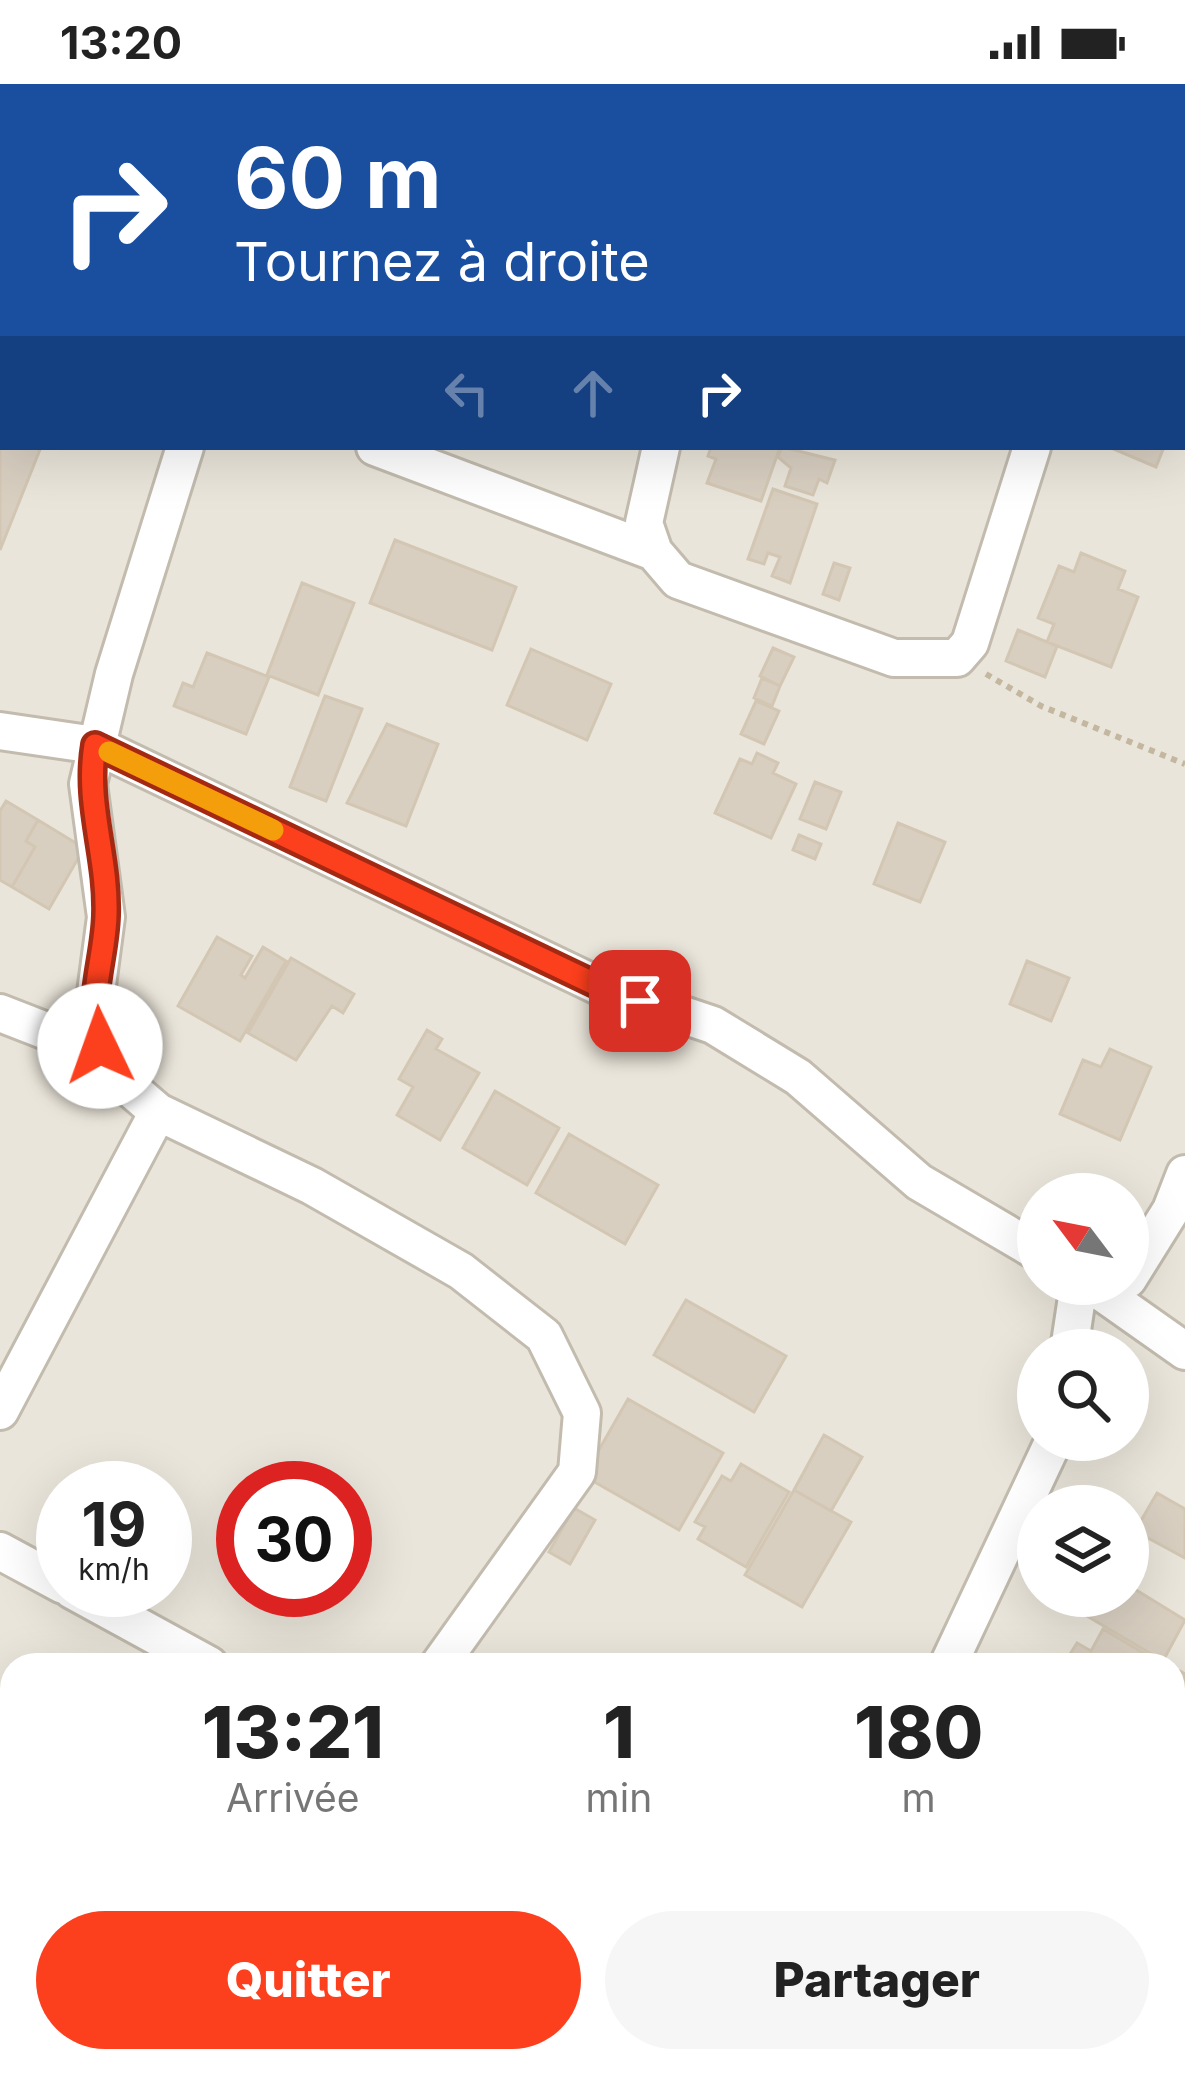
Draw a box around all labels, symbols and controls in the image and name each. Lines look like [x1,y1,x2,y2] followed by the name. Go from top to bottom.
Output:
[60,15,182,70] text: 13:20
[234,127,442,228] text: 60 m
[36,132,192,288] icon: right
[234,229,650,294] text: Tournez à droite
[434,360,500,426] icon: left
[560,360,626,426] icon: ahead
[686,360,752,426] icon: right
[589,950,691,1052] pin
[607,968,673,1034] icon: arrive
[37,983,163,1109] position arrow
[1017,1173,1149,1305] north arrow
[1017,1173,1149,1617] map controls
[1017,1329,1149,1461] button: search
[216,1461,372,1617] speed limit sign: 30
[1017,1485,1149,1617] button: layers
[82,1488,146,1560] text: 19
[78,1551,150,1587] text: km/h
[202,1688,384,1775] text: 13:21
[603,1688,635,1775] text: 1
[854,1688,983,1775] text: 180
[226,1774,360,1821] text: Arrivée
[586,1774,652,1821] text: min
[902,1774,936,1821] text: m
[36,1911,581,2049] button: Quitter
[605,1911,1149,2049] button: Partager

